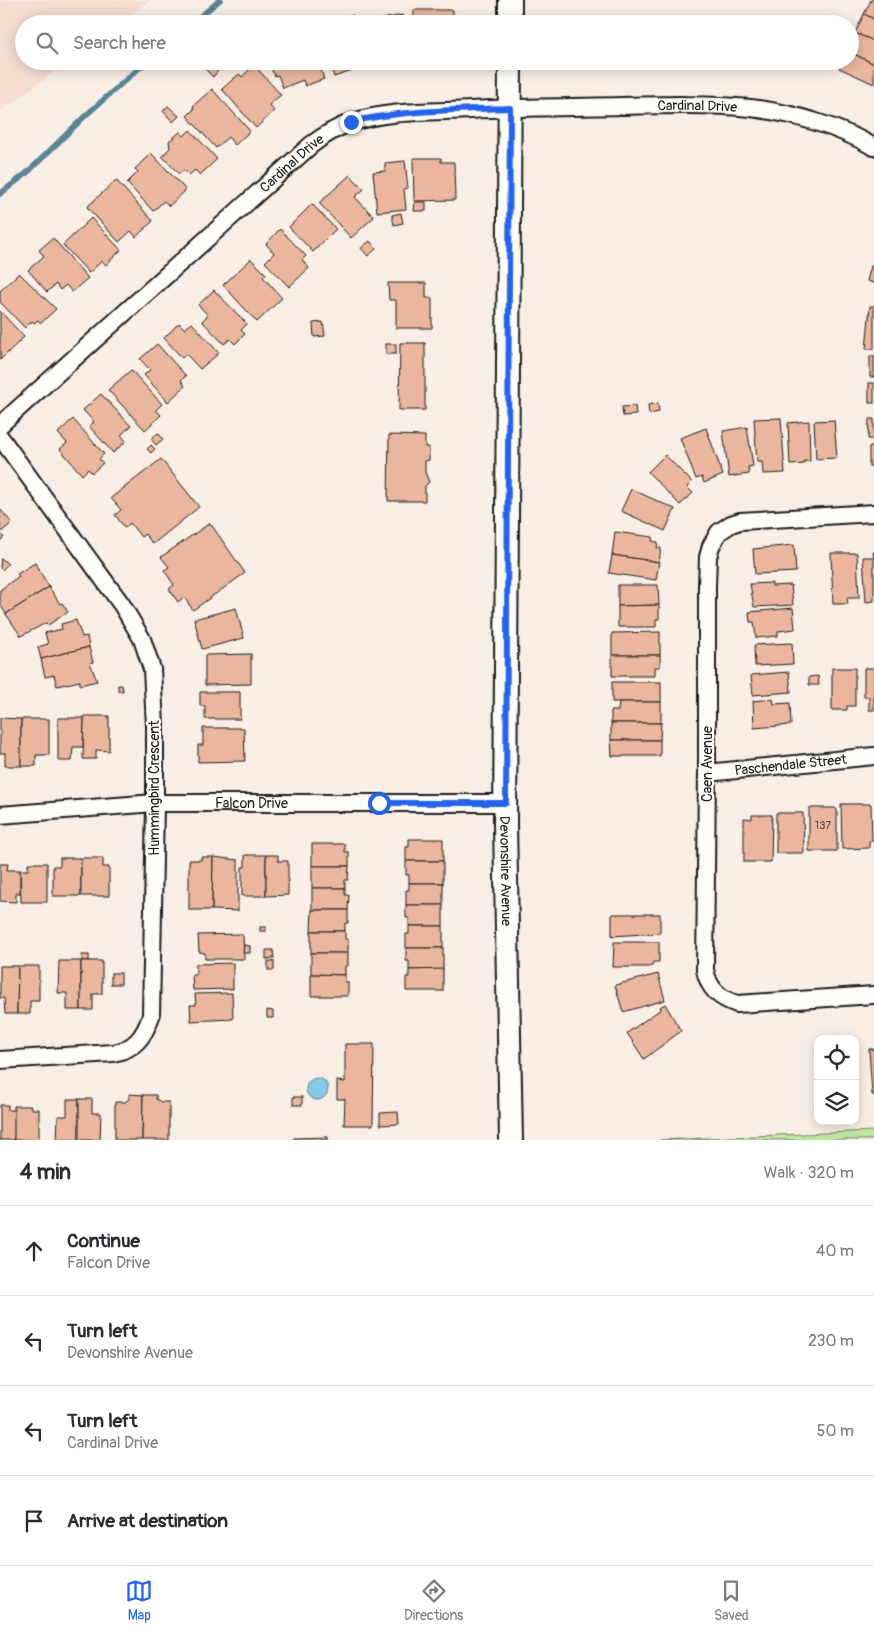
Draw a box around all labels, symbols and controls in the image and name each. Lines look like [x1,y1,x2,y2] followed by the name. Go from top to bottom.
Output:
[15,15,859,70] search box
[33,29,61,57] icon: search
[73,31,166,55] text: Search here
[657,97,738,116] street label: Cardinal Drive
[340,111,363,134] route end
[256,131,327,196] street label: Cardinal Drive
[146,720,163,856] street label: Hummingbird Crescent
[699,726,716,802] street label: Caen Avenue
[734,751,848,779] street label: Paschendale Street
[368,792,391,815] route start
[215,795,288,812] street label: Falcon Drive
[496,816,515,926] street label: Devonshire Avenue
[815,819,831,832] house number: 137
[814,1035,859,1125] map controls
[814,1035,859,1080] button: locate
[814,1080,859,1125] button: layers
[20,1159,71,1186] text: 4 min
[764,1163,854,1183] text: Walk · 320 m
[67,1229,140,1253] text: Continue
[20,1237,48,1265] icon: ahead
[816,1241,854,1261] text: 40 m
[67,1253,150,1273] text: Falcon Drive
[67,1319,137,1343] text: Turn left
[20,1327,48,1355] icon: left
[808,1331,854,1351] text: 230 m
[67,1343,193,1363] text: Devonshire Avenue
[67,1409,137,1433] text: Turn left
[20,1417,48,1445] icon: left
[817,1421,854,1441] text: 50 m
[67,1433,158,1453] text: Cardinal Drive
[20,1507,48,1535] icon: arrive
[67,1509,228,1533] text: Arrive at destination
[125,1577,153,1624] tab: Map
[404,1577,463,1624] tab: Directions
[714,1577,749,1624] tab: Saved

